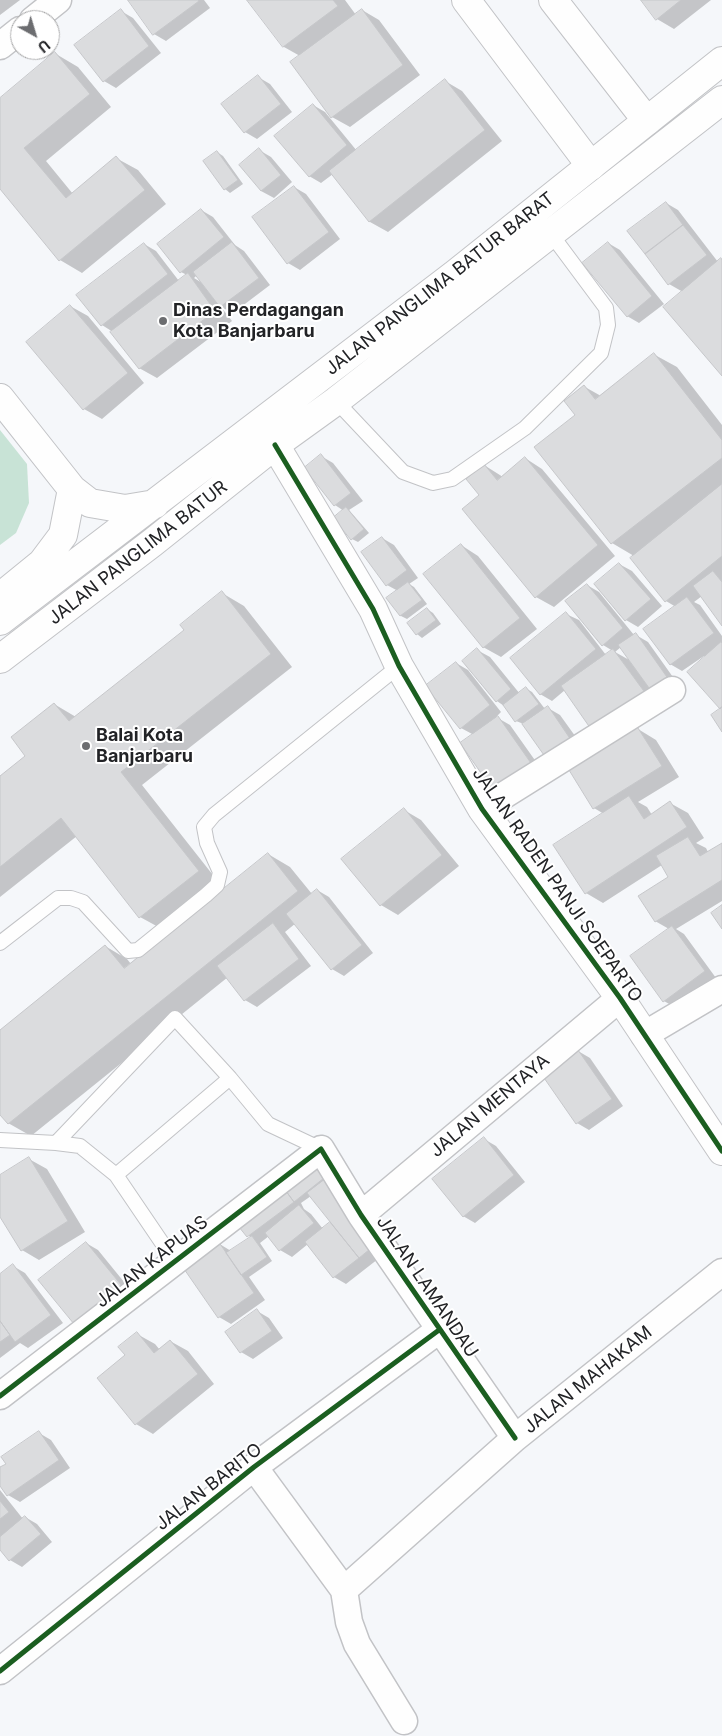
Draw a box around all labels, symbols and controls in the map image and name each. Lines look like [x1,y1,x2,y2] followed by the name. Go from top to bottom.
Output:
[10,10,60,60] north arrow
[35,36,53,56] text: U
[321,188,559,380] street label: JALAN PANGLIMA BATUR BARAT
[173,300,344,342] place label: Dinas Perdagangan Kota Banjarbaru
[157,315,169,327] marker: Dinas Perdagangan Kota Banjarbaru
[44,476,232,630] street label: JALAN PANGLIMA BATUR
[96,725,193,768] place label: Balai Kota Banjarbaru
[80,740,92,752] marker: Balai Kota Banjarbaru
[467,764,647,1006] street label: JALAN RADEN PANJI SOEPARTO
[426,1050,554,1162] street label: JALAN MENTAYA
[92,1211,212,1313] street label: JALAN KAPUAS
[372,1212,482,1362] street label: JALAN LAMANDAU
[519,1322,657,1438] street label: JALAN MAHAKAM
[152,1439,266,1535] street label: JALAN BARITO

